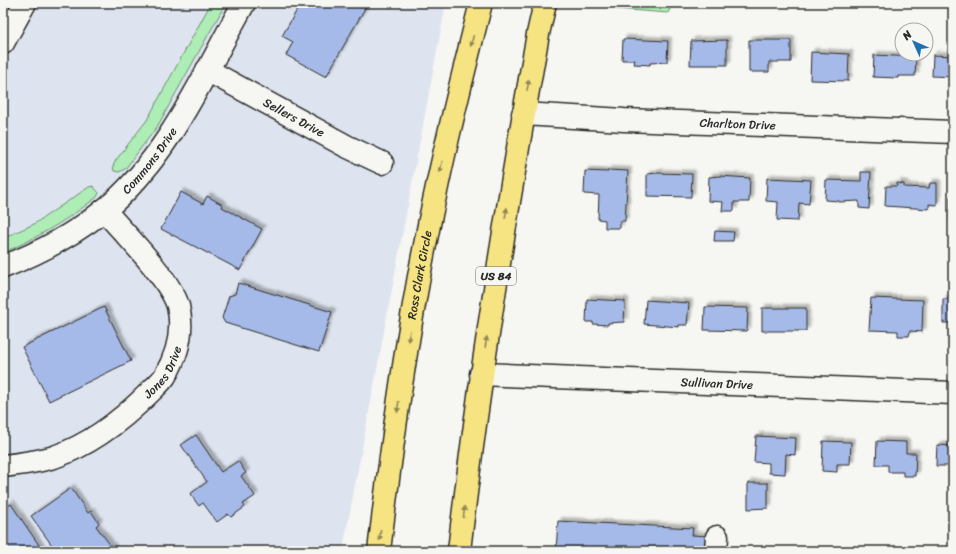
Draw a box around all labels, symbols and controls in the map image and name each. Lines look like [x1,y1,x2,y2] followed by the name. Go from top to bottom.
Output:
[894,22,934,62] north arrow
[897,26,917,45] text: N
[468,35,474,47] one-way arrow
[526,79,532,91] one-way arrow
[259,92,329,143] street label: Sellers Drive
[699,112,776,137] street label: Charlton Drive
[117,123,183,200] street label: Commons Drive
[438,161,444,173] one-way arrow
[503,207,509,219] one-way arrow
[401,229,439,321] street label: Ross Clark Circle
[476,267,516,285] road number: US 84
[406,330,412,342] one-way arrow
[483,336,489,348] one-way arrow
[137,343,188,405] street label: Jones Drive
[680,371,753,396] street label: Sullivan Drive
[395,400,401,413] one-way arrow
[460,506,467,518] one-way arrow
[377,529,384,541] one-way arrow

